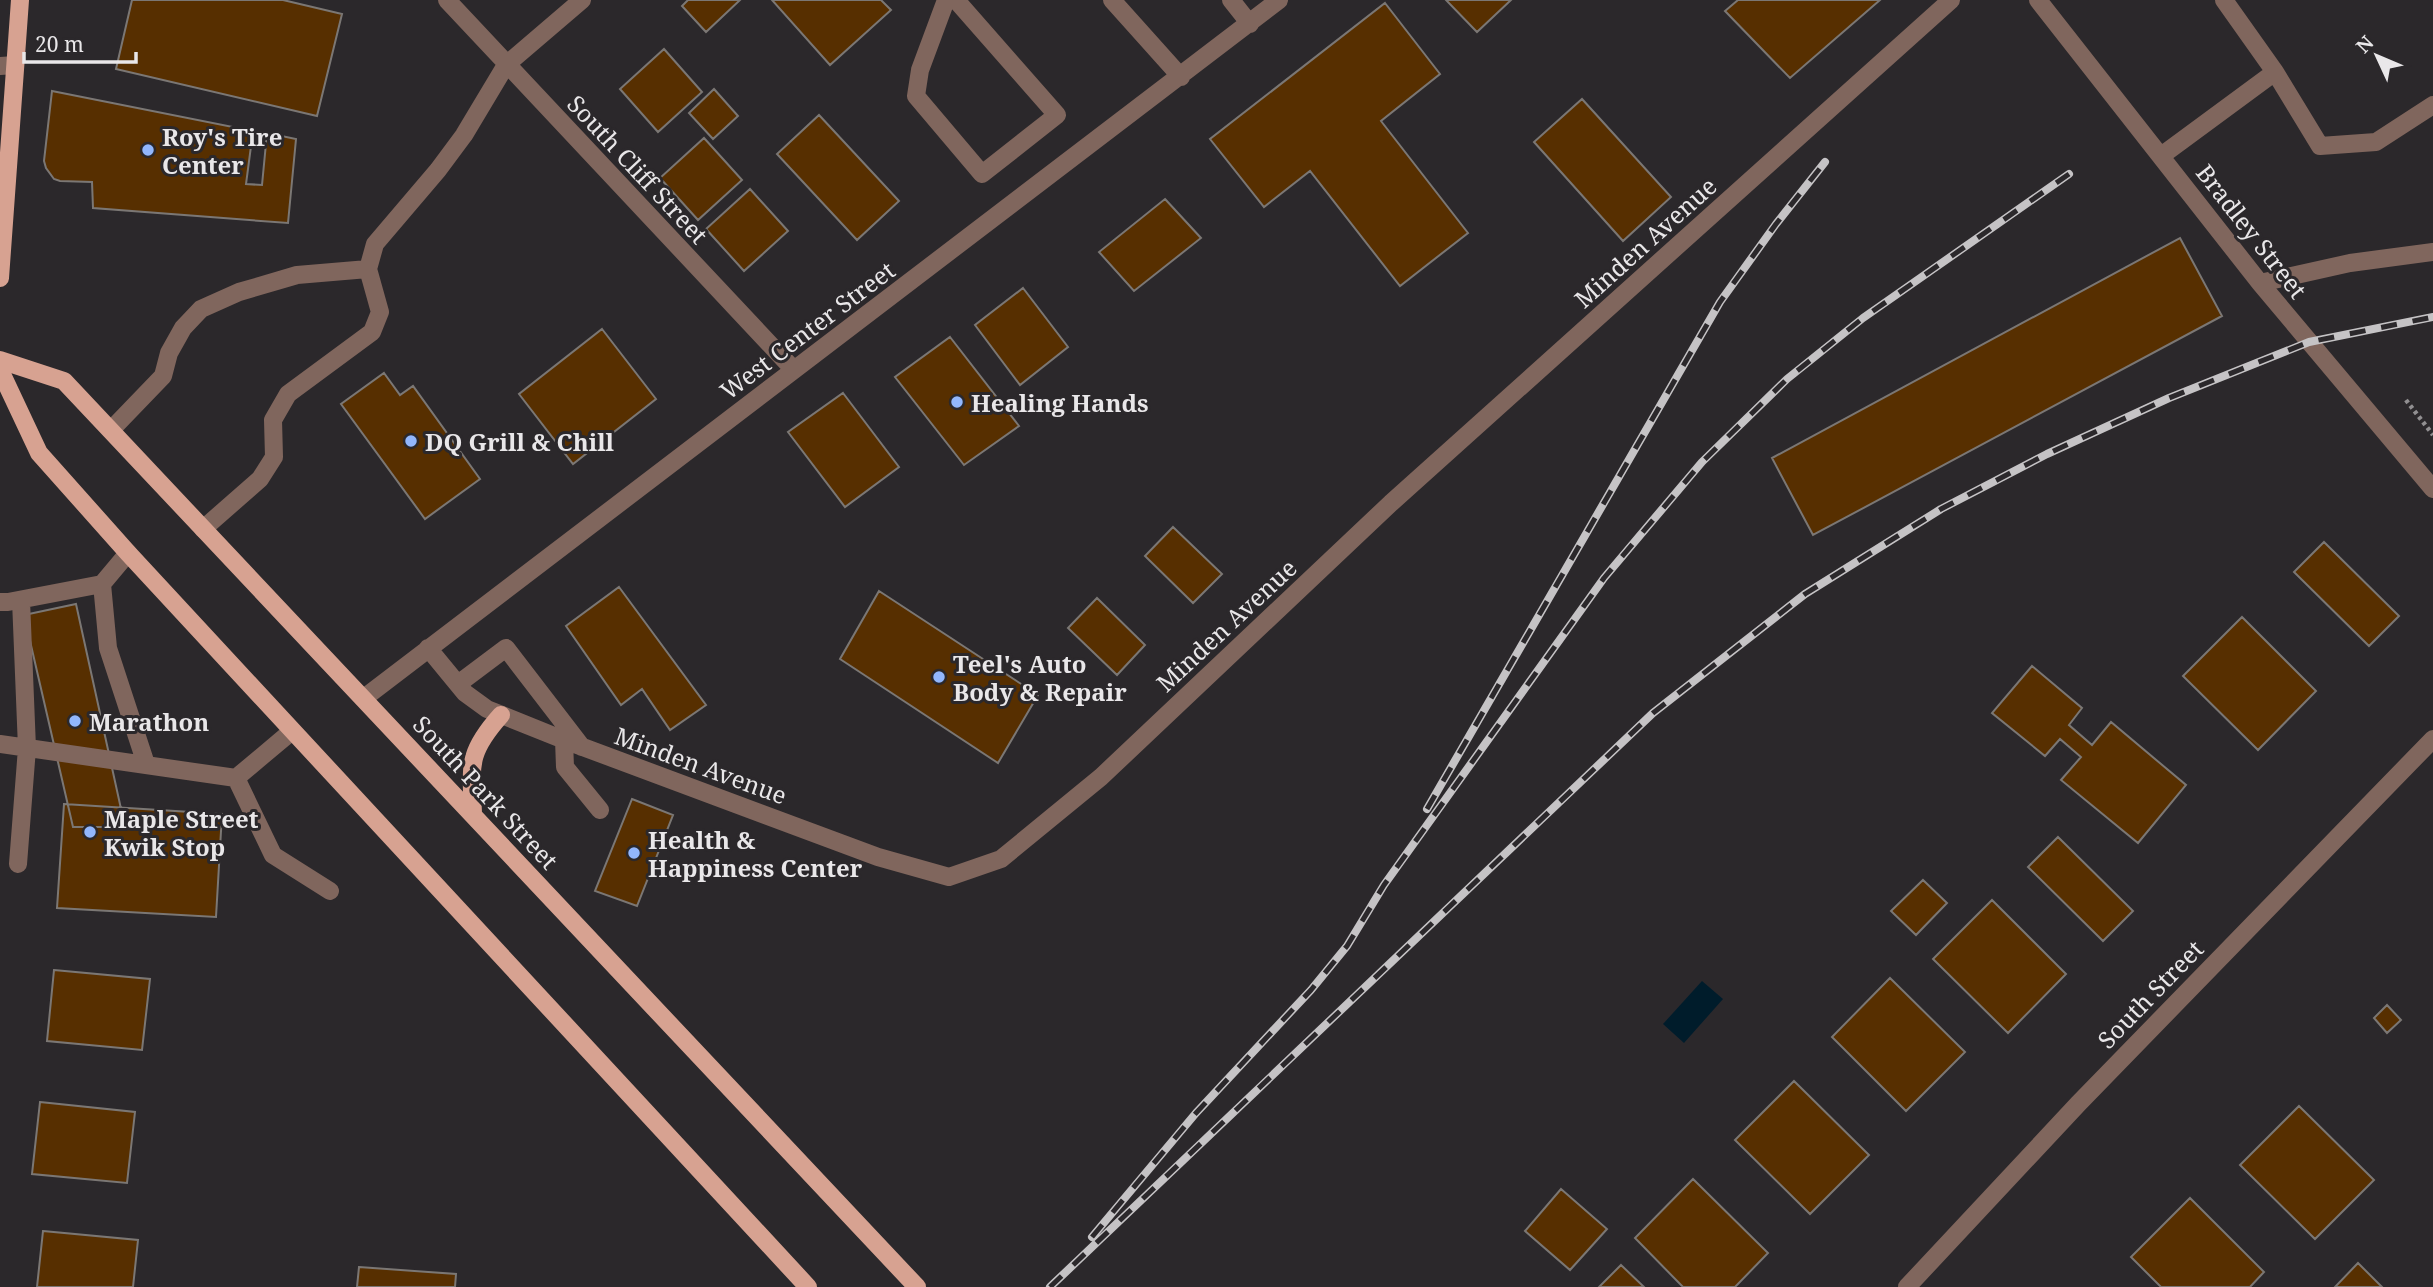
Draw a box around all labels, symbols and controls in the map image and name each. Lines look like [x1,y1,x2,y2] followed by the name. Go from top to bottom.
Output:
[24,21,136,65] scale bar
[2342,21,2412,91] north arrow
[35,30,84,58] text: 20 m
[2350,30,2379,59] text: N
[560,87,716,251] street label: South Cliff Street
[162,120,282,181] place label: Roy's Tire Center
[140,142,156,158] marker: Roy's Tire Center
[2189,157,2315,305] street label: Bradley Street
[1567,169,1723,315] street label: Minden Avenue
[713,253,901,407] street label: West Center Street
[971,386,1149,419] place label: Healing Hands
[949,394,965,410] marker: Healing Hands
[425,425,615,458] place label: DQ Grill & Chill
[403,433,419,449] marker: DQ Grill & Chill
[1149,551,1303,699] street label: Minden Avenue
[953,647,1127,708] place label: Teel's Auto Body & Repair
[931,669,947,685] marker: Teel's Auto Body & Repair
[89,705,209,738] place label: Marathon
[406,708,566,876] street label: South Park Street
[67,713,83,729] marker: Marathon
[610,719,792,811] street label: Minden Avenue
[104,802,259,863] place label: Maple Street Kwik Stop
[648,823,863,884] place label: Health & Happiness Center
[82,824,98,840] marker: Maple Street Kwik Stop
[626,845,642,861] marker: Health & Happiness Center
[2090,933,2210,1055] street label: South Street

